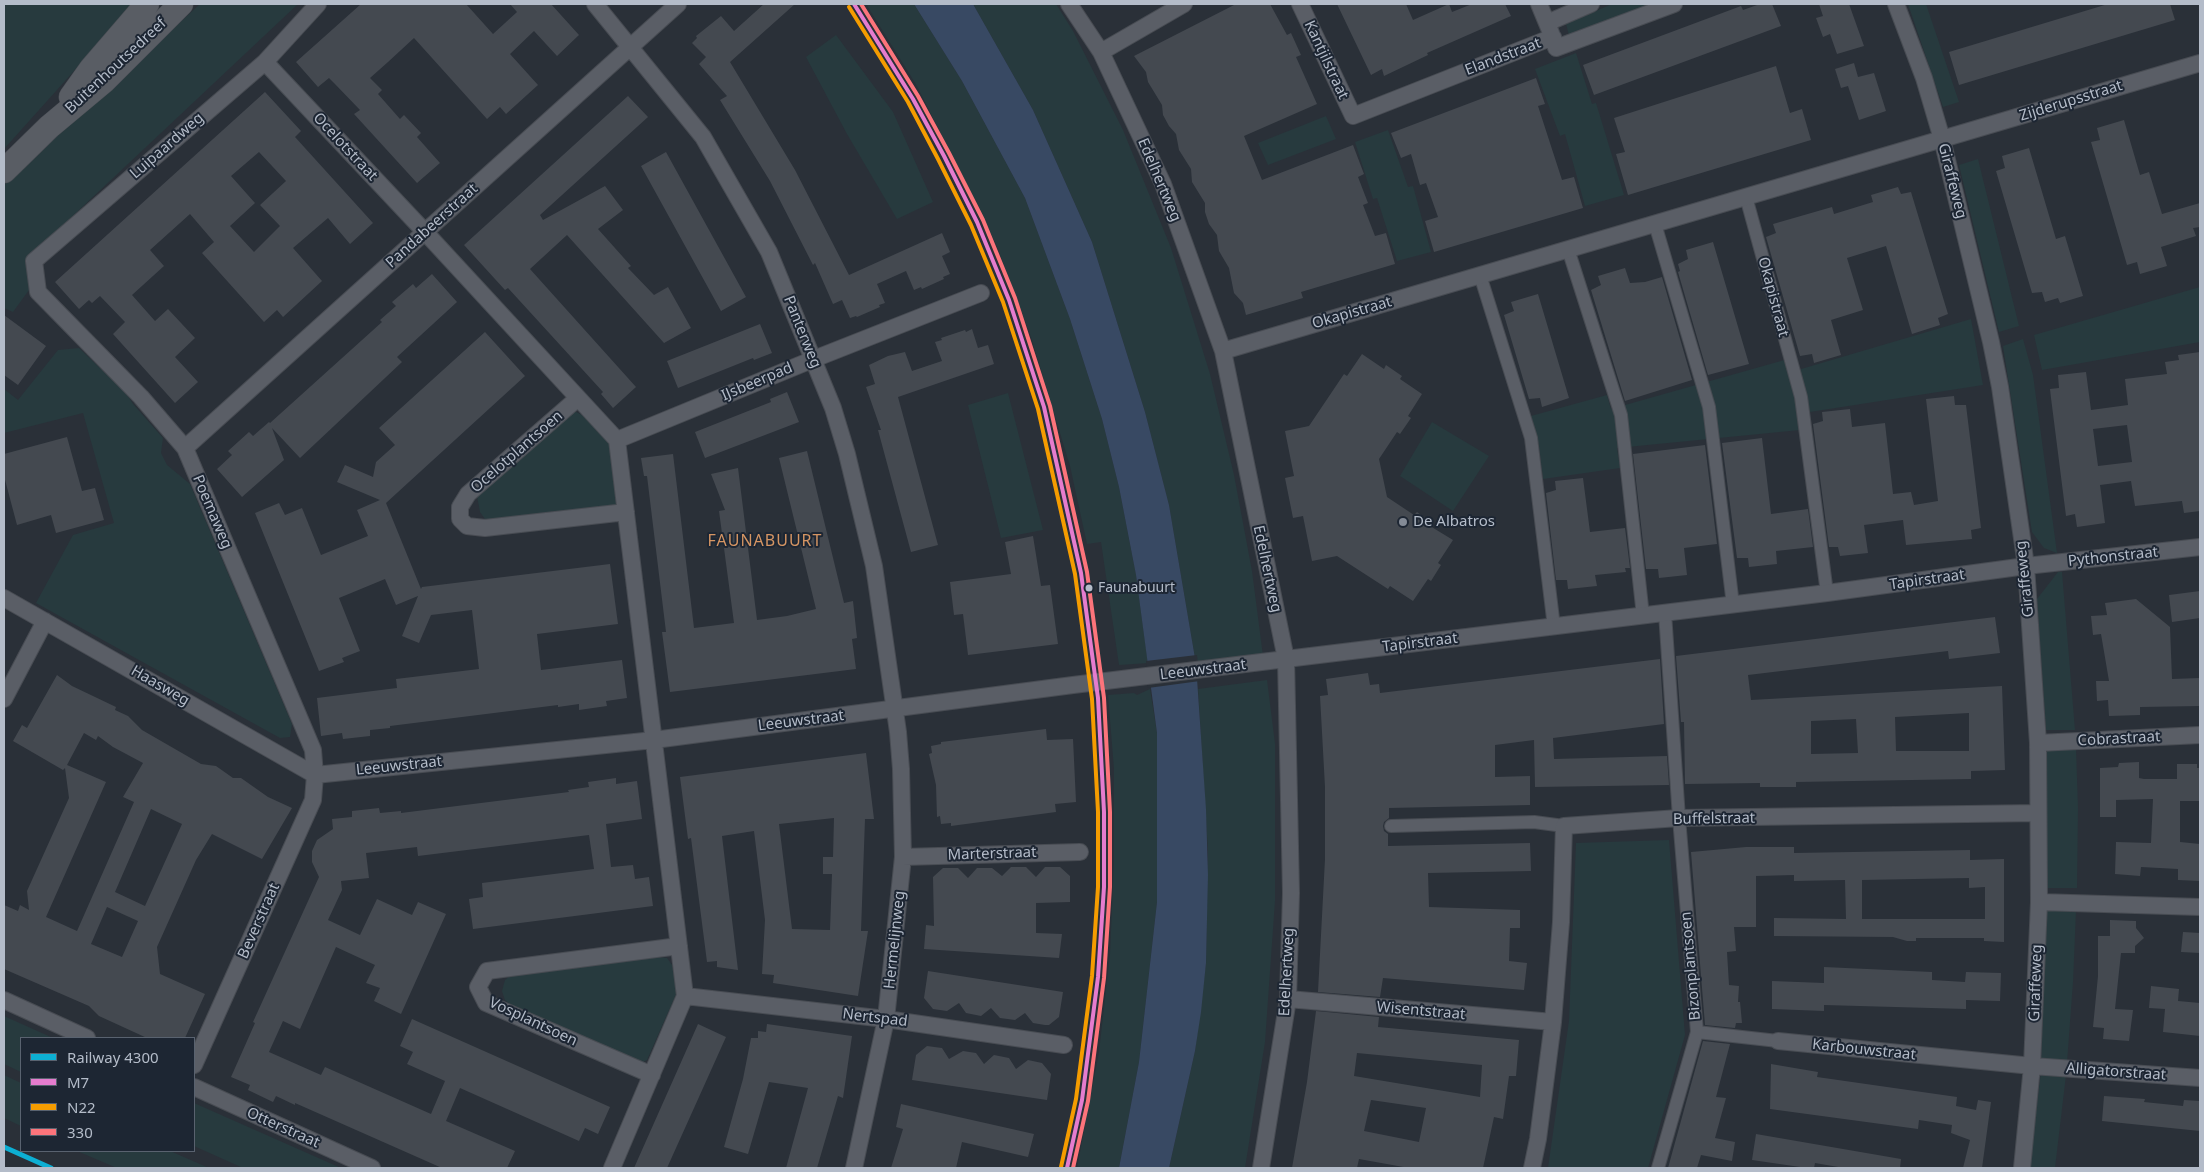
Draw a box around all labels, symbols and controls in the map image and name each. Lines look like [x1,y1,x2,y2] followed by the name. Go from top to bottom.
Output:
[62,14,170,118] street label: Buitenhoutsedreef
[1300,18,1352,102] street label: Kantjilstraat
[1462,34,1544,80] street label: Elandstraat
[2017,77,2125,125] street label: Zijderupsstraat
[127,109,207,183] street label: Luipaardweg
[309,109,381,185] street label: Ocelotstraat
[1133,136,1185,224] street label: Edelhertweg
[1934,141,1970,221] street label: Giraffeweg
[382,180,482,272] street label: Pandabeerstraat
[1754,255,1792,339] street label: Okapistraat
[779,293,825,371] street label: Panterweg
[1310,293,1394,333] street label: Okapistraat
[719,359,795,405] street label: IJsbeerpad
[467,407,567,497] street label: Ocelotplantsoen
[188,472,236,552] street label: Poemaweg
[1413,513,1495,531] place label: De Albatros
[1397,516,1409,528] marker: De Albatros
[1249,524,1285,614] street label: Edelhertweg
[706,531,824,551] district label: FAUNABUURT
[2012,540,2038,618] street label: Giraffeweg
[2067,543,2159,571] street label: Pythonstraat
[1888,566,1966,594] street label: Tapirstraat
[1098,580,1175,596] place label: Faunabuurt
[1084,583,1094,593] marker: Faunabuurt
[1381,629,1459,657] street label: Tapirstraat
[1159,656,1247,684] street label: Leeuwstraat
[128,662,192,710] street label: Haasweg
[757,707,845,735] street label: Leeuwstraat
[2077,728,2161,750] street label: Cobrastraat
[355,753,443,779] street label: Leeuwstraat
[1673,809,1755,829] street label: Buffelstraat
[947,843,1037,865] street label: Marterstraat
[234,880,284,962] street label: Beverstraat
[881,890,909,990] street label: Hermelijnweg
[1677,911,1705,1021] street label: Bizonplantsoen
[1276,927,1298,1017] street label: Edelhertweg
[2026,944,2046,1022] street label: Giraffeweg
[486,994,580,1050] street label: Vosplantsoen
[1376,998,1466,1024] street label: Wisentstraat
[841,1005,909,1031] street label: Nertspad
[1811,1036,1917,1064] street label: Karbouwstraat
[20,1037,195,1152] legend
[67,1047,159,1067] text: Railway 4300
[2065,1060,2167,1084] street label: Alligatorstraat
[67,1072,89,1092] text: M7
[67,1097,96,1117] text: N22
[244,1104,322,1152] street label: Otterstraat
[67,1122,93,1142] text: 330

